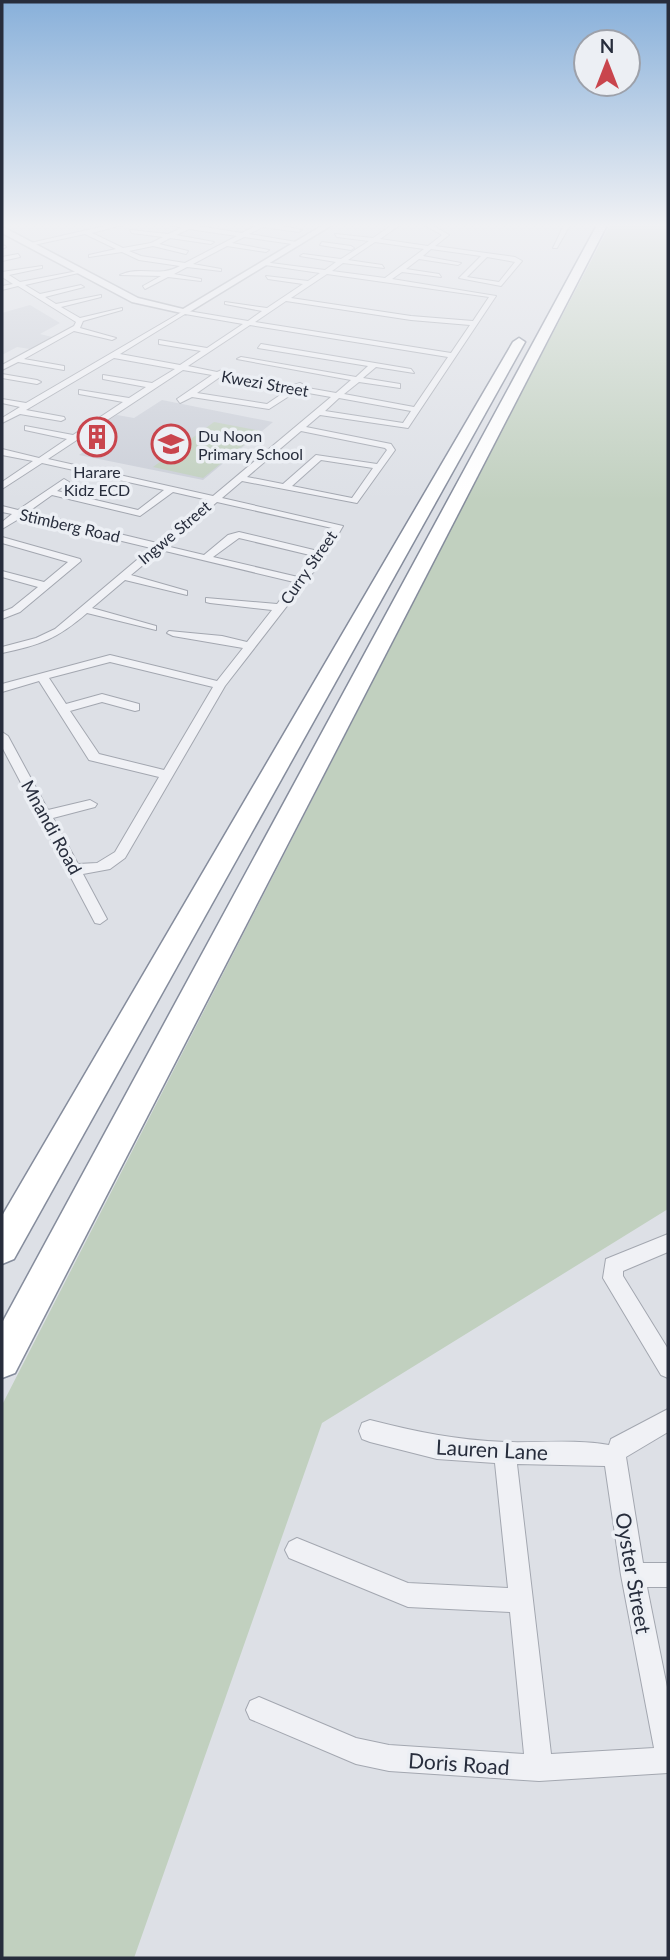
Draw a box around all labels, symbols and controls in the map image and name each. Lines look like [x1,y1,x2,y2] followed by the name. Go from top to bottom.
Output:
[572,28,642,98] north arrow
[600,34,614,57] text: N
[220,366,310,400] street label: Kwezi Street
[76,416,118,458] building icon: Harare Kidz ECD
[150,423,192,465] school or university icon: Du Noon Primary School
[198,426,303,463] place label: Du Noon Primary School
[64,462,130,499] place label: Harare Kidz ECD
[134,496,214,568] street label: Ingwe Street
[18,504,122,546] street label: Stimberg Road
[276,526,340,607] street label: Curry Street
[17,776,87,878] street label: Mnandi Road
[435,1434,549,1464] street label: Lauren Lane
[611,1510,657,1636] street label: Oyster Street
[408,1747,510,1779] street label: Doris Road

